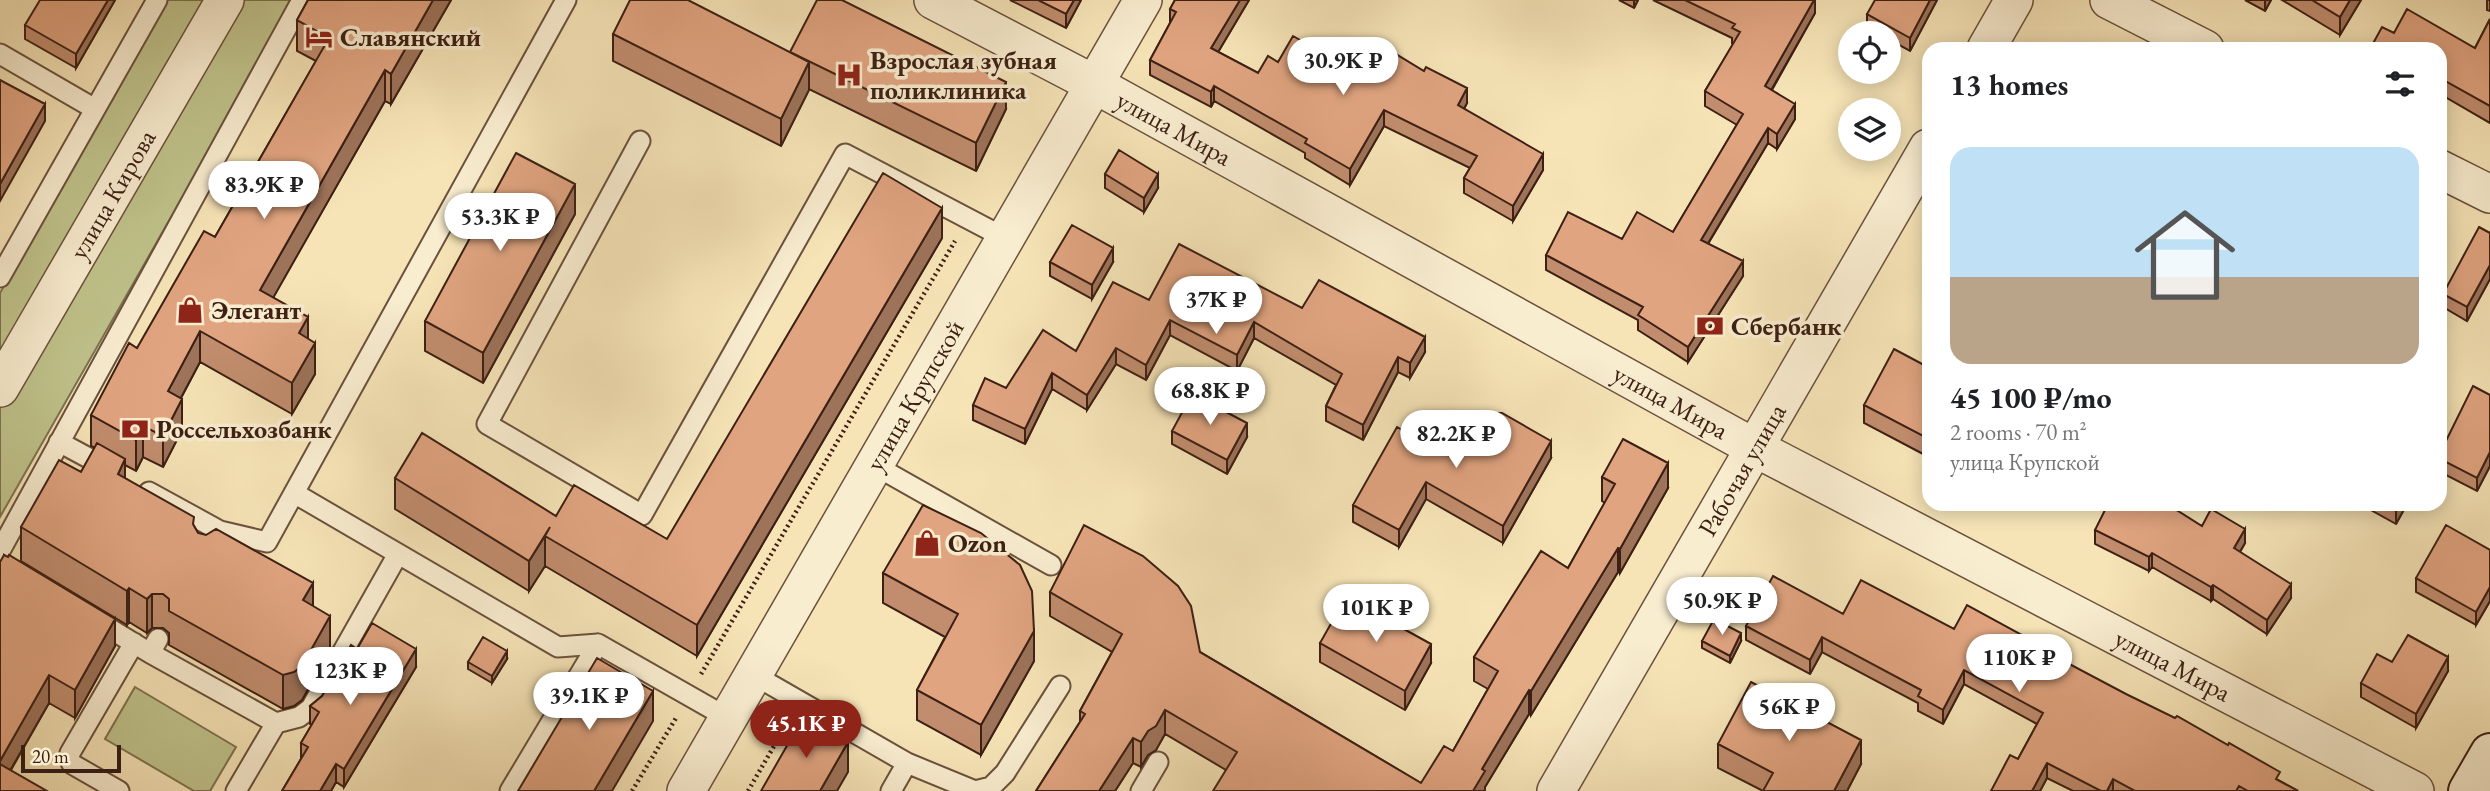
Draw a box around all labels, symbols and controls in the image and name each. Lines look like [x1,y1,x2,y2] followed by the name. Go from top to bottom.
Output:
[340,20,481,54] place label: Славянский
[1838,21,1901,161] map controls
[1838,21,1901,84] button: locate
[304,22,334,52] hotel icon: Славянский
[1278,38,1408,97] pin: 30.9K ₽
[870,43,1057,107] place label: Взрослая зубная поликлиника
[1303,45,1383,75] text: 30.9K ₽
[834,60,864,90] hospital icon: Взрослая зубная поликлиника
[1950,65,2068,104] text: 13 homes
[2381,65,2419,103] icon: filters
[1110,83,1238,174] street label: улица Мира
[1838,98,1901,161] button: layers
[61,123,164,265] street label: улица Кирова
[199,162,329,221] pin: 83.9K ₽
[224,169,304,199] text: 83.9K ₽
[2122,192,2248,318] icon: home
[435,194,565,253] pin: 53.3K ₽
[460,201,540,231] text: 53.3K ₽
[1167,276,1265,336] pin: 37K ₽
[1185,284,1247,314] text: 37K ₽
[211,293,302,327] place label: Элегант
[175,295,205,325] shop icon: Элегант
[1731,309,1842,343] place label: Сбербанк
[1695,311,1725,341] bank icon: Сбербанк
[858,313,972,477] street label: улица Крупской
[1607,356,1735,447] street label: улица Мира
[1145,368,1275,427] pin: 68.8K ₽
[1170,375,1250,405] text: 68.8K ₽
[1950,378,2112,417] text: 45 100 ₽/mo
[1690,397,1794,542] street label: Рабочая улица
[1391,410,1521,470] pin: 82.2K ₽
[156,412,332,446] place label: Россельхозбанк
[120,414,150,444] bank icon: Россельхозбанк
[1950,417,2087,447] text: 2 rooms · 70 m²
[1416,418,1496,448] text: 82.2K ₽
[1950,447,2100,477] text: улица Крупской
[948,526,1007,560] place label: Ozon
[912,528,942,558] shop icon: Ozon
[1657,578,1787,637] pin: 50.9K ₽
[1319,584,1433,644] pin: 101K ₽
[1682,585,1762,615] text: 50.9K ₽
[1339,592,1413,622] text: 101K ₽
[2109,621,2237,710] street label: улица Мира
[1962,634,2076,694] pin: 110K ₽
[1982,642,2056,672] text: 110K ₽
[293,648,407,707] pin: 123K ₽
[313,655,387,685] text: 123K ₽
[524,672,654,732] pin: 39.1K ₽
[549,680,629,710] text: 39.1K ₽
[1740,684,1838,743] pin: 56K ₽
[1758,691,1820,721] text: 56K ₽
[741,700,871,760] pin: 45.1K ₽
[766,708,846,738] text: 45.1K ₽
[21,742,121,774] scale bar
[32,744,69,769] text: 20 m

